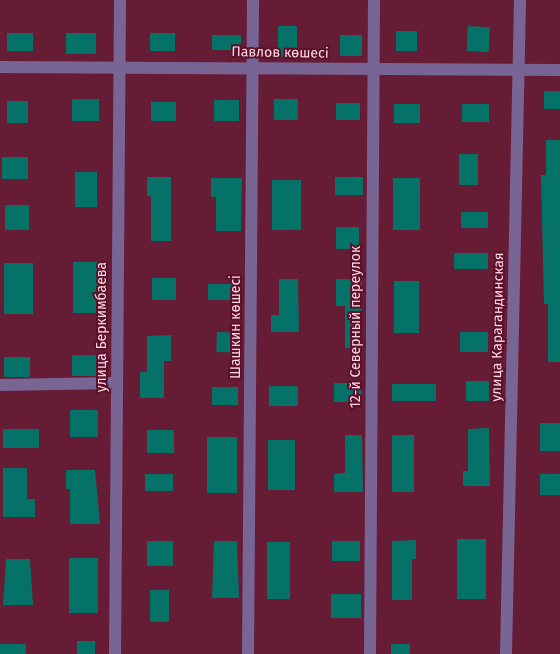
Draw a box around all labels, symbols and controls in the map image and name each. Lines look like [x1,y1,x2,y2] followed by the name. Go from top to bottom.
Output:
[231,44,329,62] street label: Павлов көшесі
[348,246,364,408] street label: 12-й Северный переулок
[488,252,508,402] street label: улица Карагандинская
[94,262,110,392] street label: улица Беркимбаева
[228,275,244,379] street label: Шашкин көшесі

